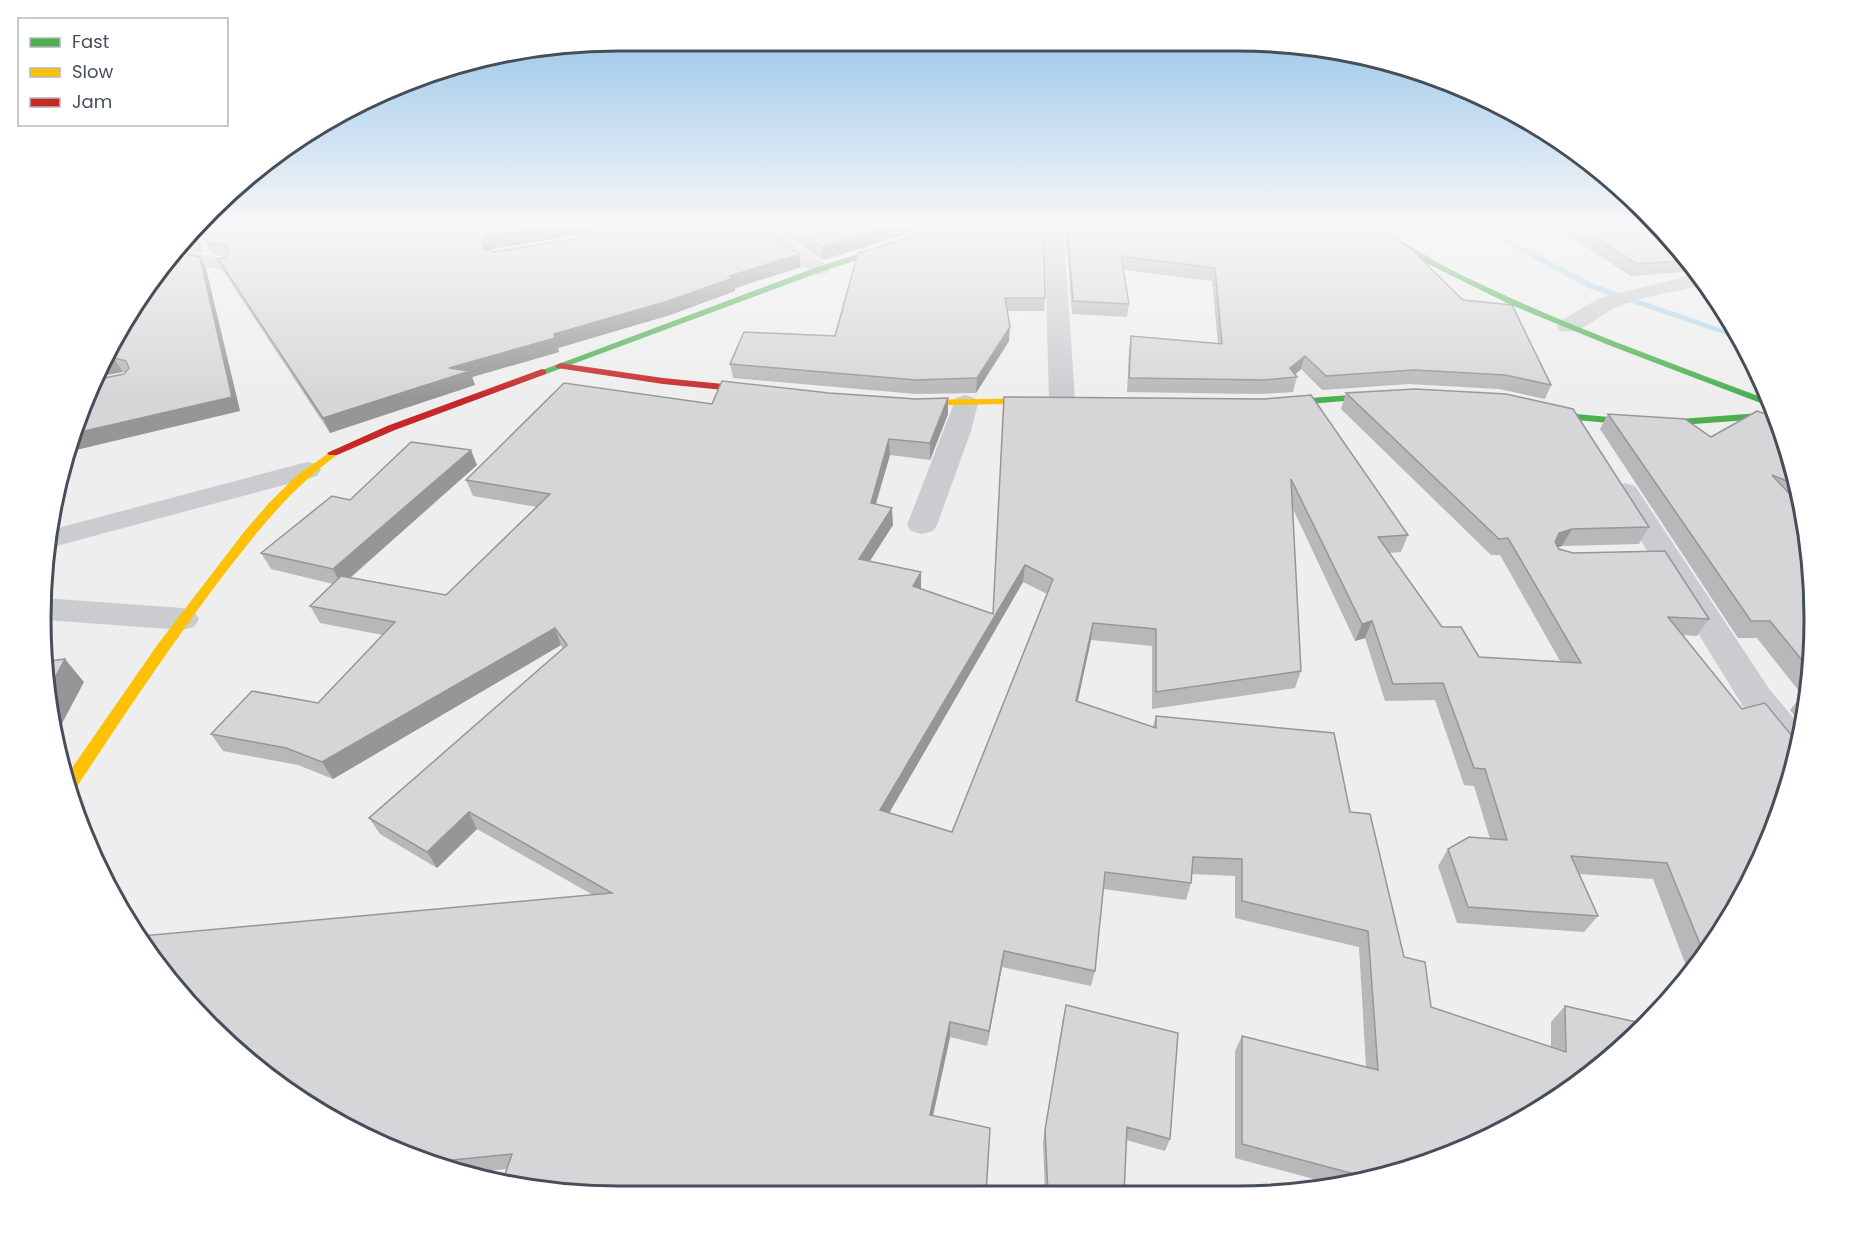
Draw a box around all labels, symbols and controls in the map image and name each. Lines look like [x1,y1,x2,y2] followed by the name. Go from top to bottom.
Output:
[18,18,228,126] legend
[72,29,109,54] text: Fast
[72,59,114,84] text: Slow
[72,89,112,114] text: Jam

